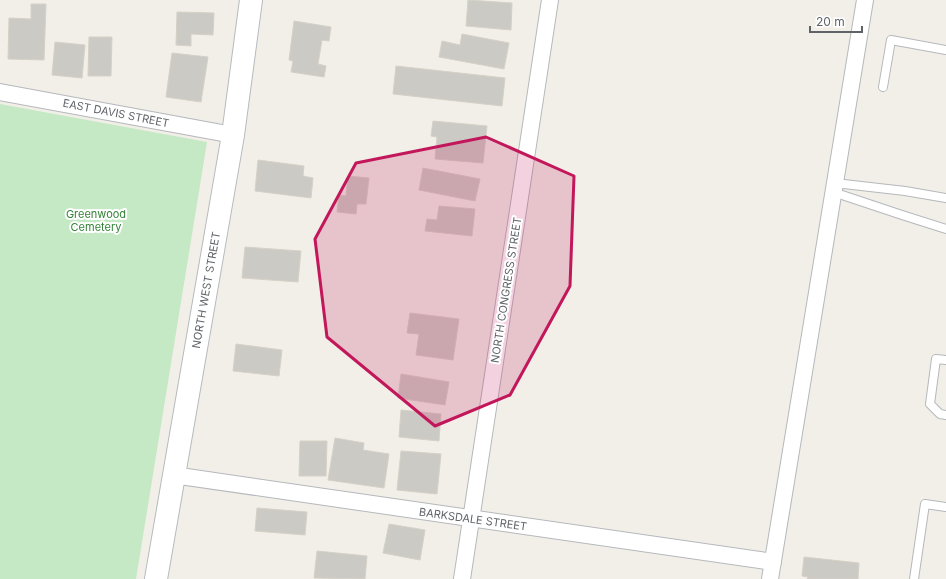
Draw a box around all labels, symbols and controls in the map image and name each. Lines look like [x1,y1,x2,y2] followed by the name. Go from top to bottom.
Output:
[810,8,862,34] scale bar
[816,14,845,29] text: 20 m
[62,96,170,130] street label: EAST DAVIS STREET
[66,207,126,234] park label: Greenwood Cemetery
[488,216,524,364] street label: NORTH CONGRESS STREET
[189,230,223,350] street label: NORTH WEST STREET
[418,504,528,534] street label: BARKSDALE STREET

